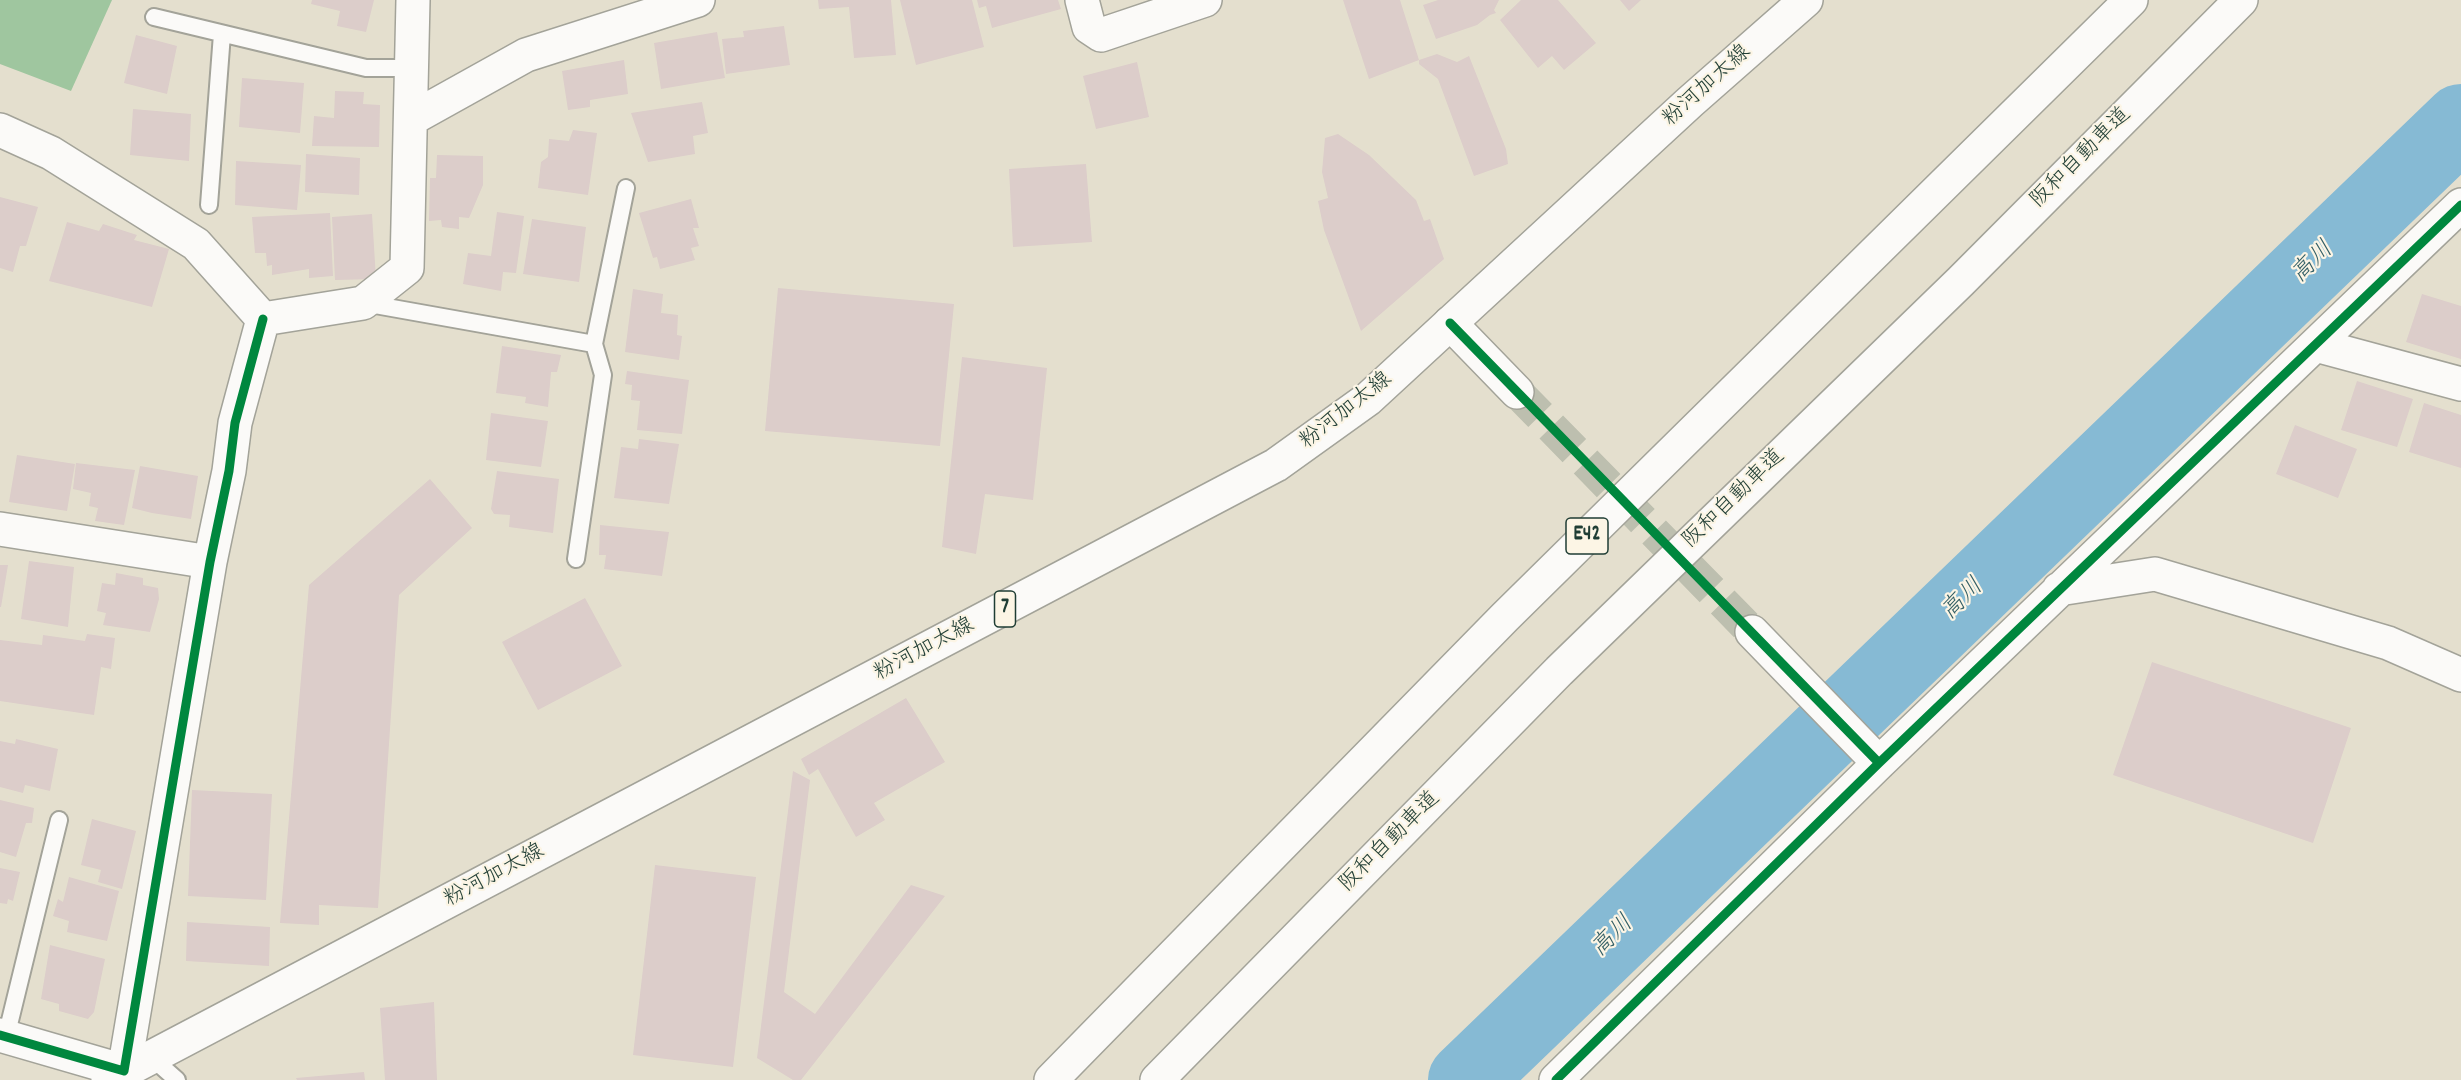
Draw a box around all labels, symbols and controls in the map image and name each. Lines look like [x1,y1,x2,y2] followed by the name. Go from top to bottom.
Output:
[1658,40,1758,134] street label: 粉河加太線
[2026,103,2138,215] street label: 阪和自動車道
[2287,237,2341,291] water label: 高川
[1296,368,1398,456] street label: 粉河加太線
[1678,445,1792,555] street label: 阪和自動車道
[1566,518,1608,554] road number: E42
[1937,574,1991,628] water label: 高川
[994,591,1016,627] road number: 7
[870,614,980,688] street label: 粉河加太線
[1335,787,1447,899] street label: 阪和自動車道
[440,840,550,914] street label: 粉河加太線
[1587,911,1641,965] water label: 高川

